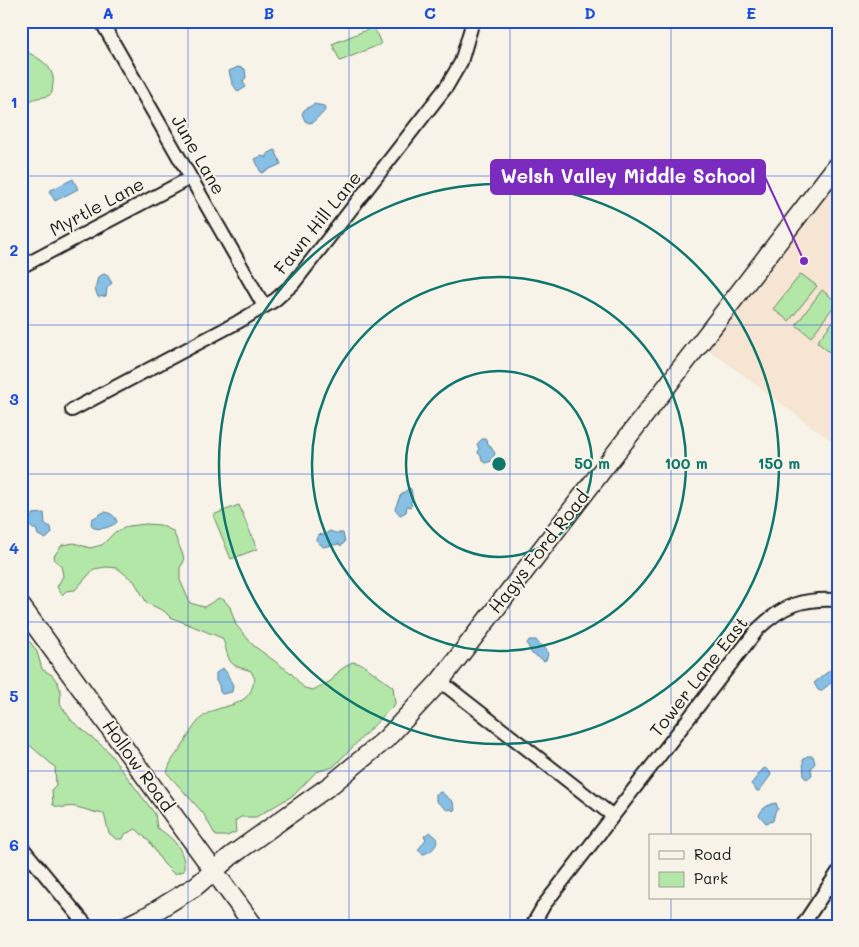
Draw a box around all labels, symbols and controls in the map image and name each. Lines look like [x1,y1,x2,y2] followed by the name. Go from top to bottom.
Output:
[102,2,114,23] text: A
[264,2,274,23] text: B
[424,2,436,23] text: C
[584,2,596,23] text: D
[746,2,756,23] text: E
[10,91,18,112] text: 1
[166,110,231,199] street label: June Lane
[491,160,765,194] callout: Welsh Valley Middle School
[501,163,755,188] text: Welsh Valley Middle School
[268,166,366,279] street label: Fawn Hill Lane
[45,171,148,241] street label: Myrtle Lane
[10,239,19,260] text: 2
[9,388,19,409] text: 3
[574,453,610,473] text: 50 m
[664,453,708,473] text: 100 m
[758,453,800,473] text: 150 m
[490,455,508,473] centre of rings
[483,485,594,618] street label: Hagys Ford Road
[9,537,19,558] text: 4
[644,611,753,741] street label: Tower Lane East
[9,685,19,706] text: 5
[97,715,180,816] street label: Hollow Road
[9,834,19,855] text: 6
[649,834,812,900] legend
[694,844,731,864] text: Road
[694,868,728,888] text: Park

